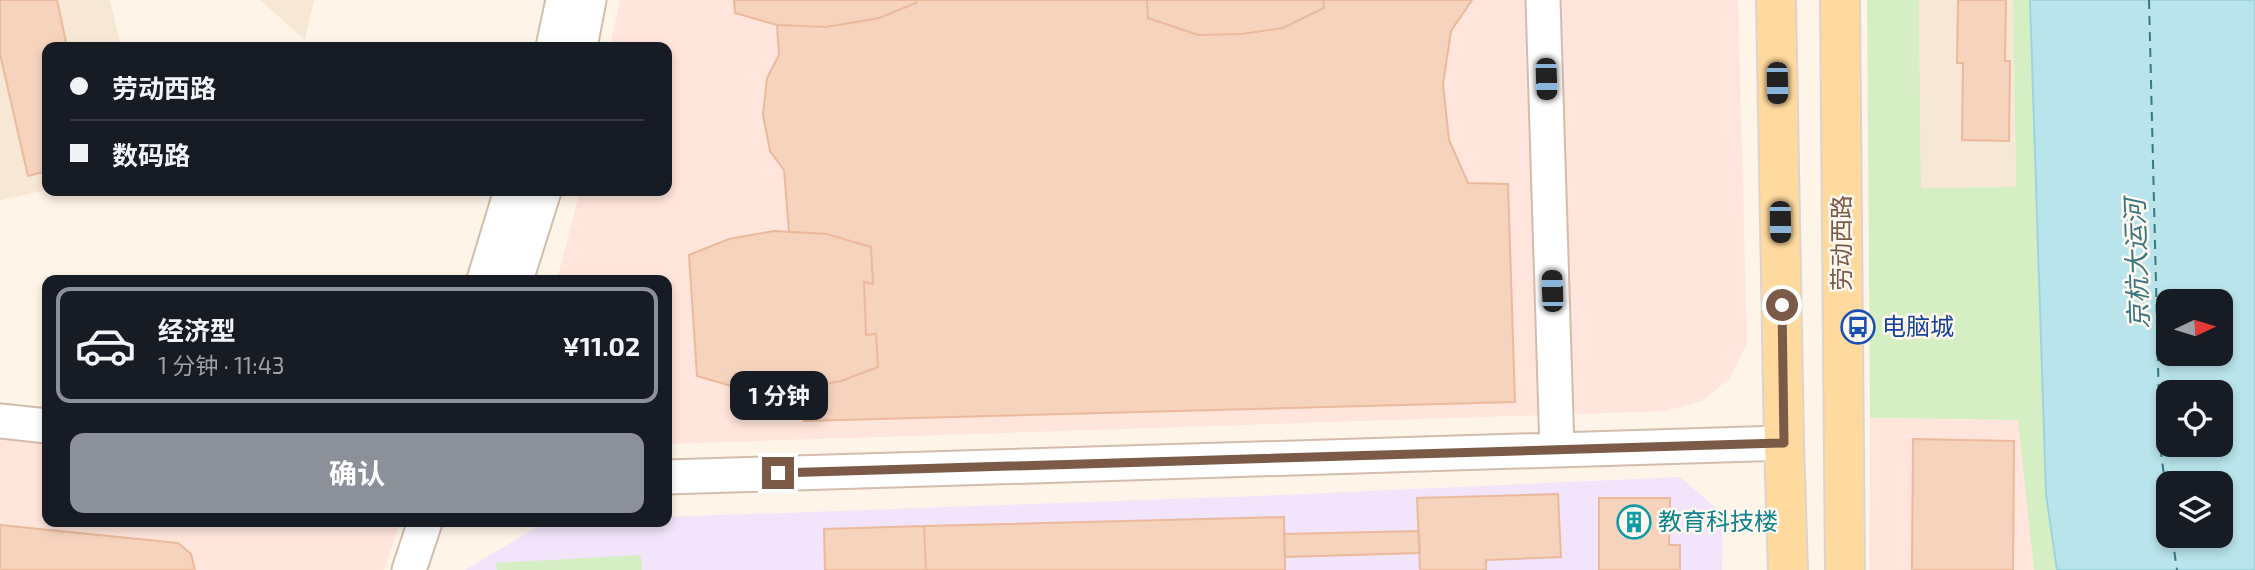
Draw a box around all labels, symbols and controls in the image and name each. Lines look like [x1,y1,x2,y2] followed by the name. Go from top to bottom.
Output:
[1535,58,1558,100] car
[1767,62,1788,104] car
[112,72,216,103] text: 劳动西路
[112,139,190,170] text: 数码路
[2118,194,2153,330] water label: 京杭大运河
[1826,195,1855,291] street label: 劳动西路
[1770,201,1791,243] car
[1541,270,1564,312] car
[1766,289,1798,321] route start
[2156,289,2233,366] north arrow
[2156,289,2233,548] map controls
[1839,308,1877,346] bus stop icon: 电脑城
[1882,311,1954,340] place label: 电脑城
[74,314,137,377] icon: car
[158,314,236,345] text: 经济型
[562,330,640,361] text: ¥11.02
[158,351,285,379] text: 1 分钟 · 11:43
[729,372,827,420] callout: 1 分钟
[2156,380,2233,457] button: locate
[749,381,809,409] text: 1 分钟
[70,433,644,513] button: 确认
[762,457,794,489] route end
[2156,471,2233,548] button: layers
[1615,503,1653,541] building icon: 教育科技楼
[1658,506,1778,535] place label: 教育科技楼

